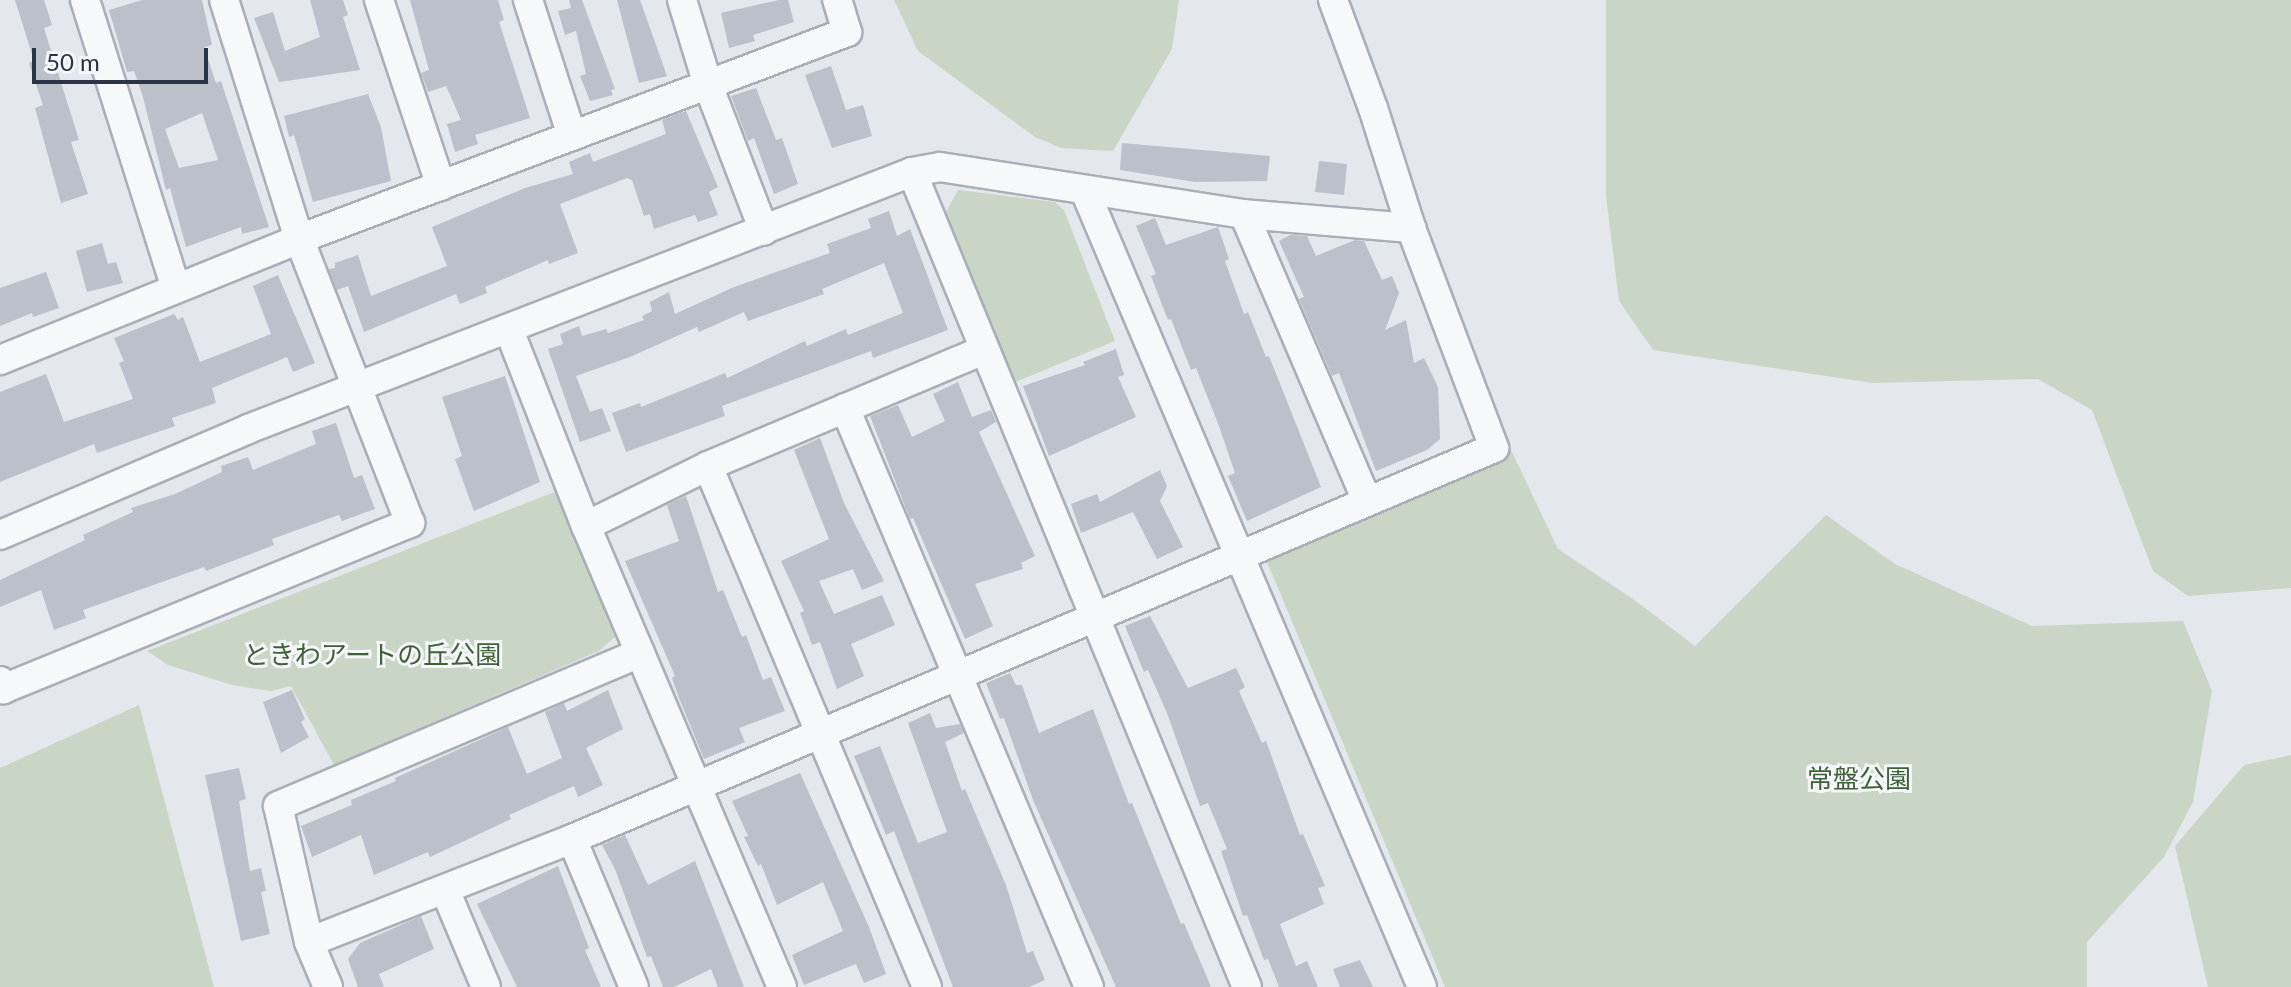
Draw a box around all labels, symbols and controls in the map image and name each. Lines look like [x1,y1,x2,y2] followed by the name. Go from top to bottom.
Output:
[36,32,212,82] scale bar
[46,47,100,76] text: 50 m
[243,639,501,671] park label: ときわアートの丘公園
[1807,763,1911,795] park label: 常盤公園

